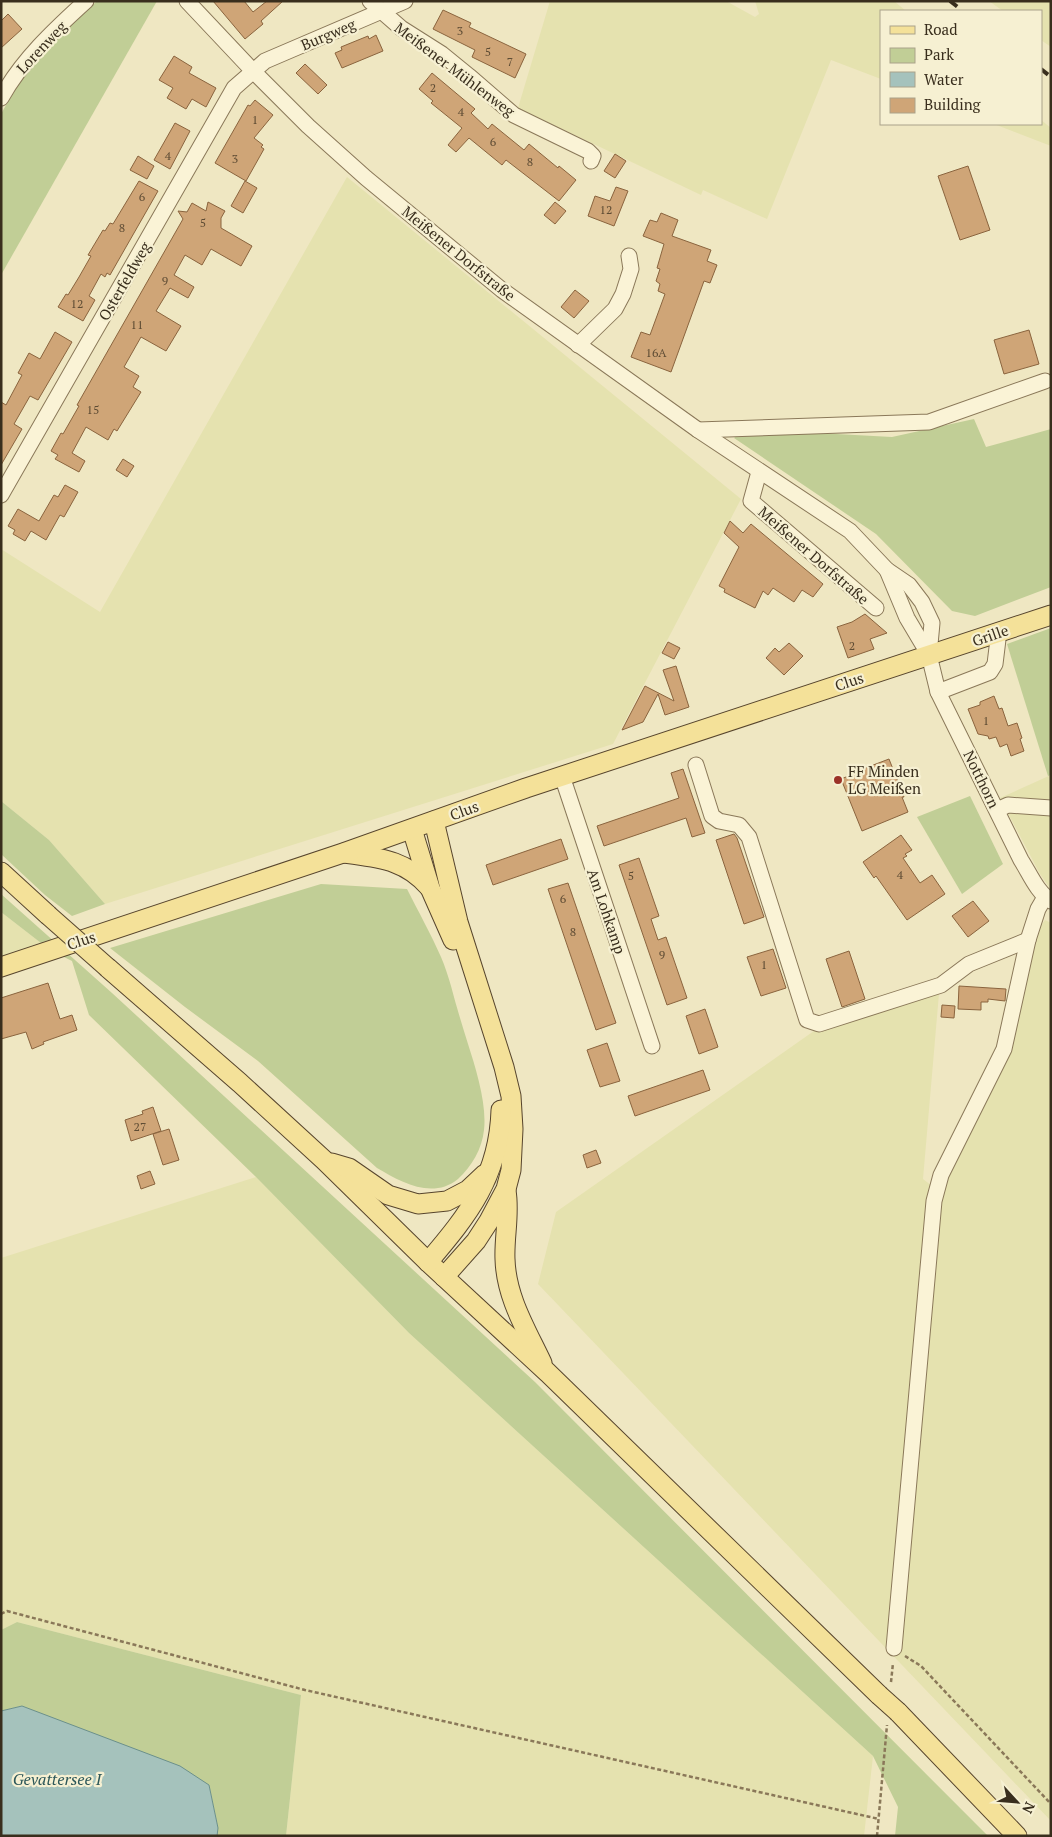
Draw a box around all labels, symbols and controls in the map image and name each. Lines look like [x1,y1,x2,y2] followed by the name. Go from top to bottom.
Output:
[880,10,1042,125] legend
[298,13,359,54] street label: Burgweg
[12,16,71,78] street label: Lorenweg
[391,17,520,121] street label: Meißener Mühlenweg
[924,19,957,39] text: Road
[457,23,463,38] house number: 3
[485,44,491,59] house number: 5
[924,44,954,64] text: Park
[507,54,513,69] house number: 7
[924,69,964,89] text: Water
[430,80,436,95] house number: 2
[924,94,982,114] text: Building
[458,104,465,119] house number: 4
[252,112,258,127] house number: 1
[490,134,497,149] house number: 6
[165,148,172,163] house number: 4
[232,151,238,166] house number: 3
[527,154,533,169] house number: 8
[139,189,146,204] house number: 6
[398,201,520,305] street label: Meißener Dorfstraße
[600,202,612,217] house number: 12
[200,215,206,230] house number: 5
[119,220,125,235] house number: 8
[93,237,155,324] street label: Osterfeldweg
[162,273,168,288] house number: 9
[71,296,83,311] house number: 12
[131,317,143,332] house number: 11
[646,345,667,360] house number: 16A
[87,402,99,417] house number: 15
[754,501,874,609] street label: Meißener Dorfstraße
[969,619,1011,651] street label: Grille
[849,638,855,653] house number: 2
[832,667,866,695] street label: Clus
[983,713,989,728] house number: 1
[959,747,1005,811] street label: Notthorn
[848,761,921,798] place label: FF Minden LG Meißen
[832,774,844,786] marker: FF Minden LG Meißen
[447,796,481,824] street label: Clus
[583,866,631,956] street label: Am Lohkamp
[897,867,904,882] house number: 4
[628,868,634,883] house number: 5
[560,891,567,906] house number: 6
[570,924,576,939] house number: 8
[64,926,98,954] street label: Clus
[659,947,665,962] house number: 9
[761,957,767,972] house number: 1
[134,1119,146,1134] house number: 27
[13,1768,103,1790] water label: Gevattersee I
[992,1777,1042,1827] north arrow
[1018,1799,1040,1817] text: N

